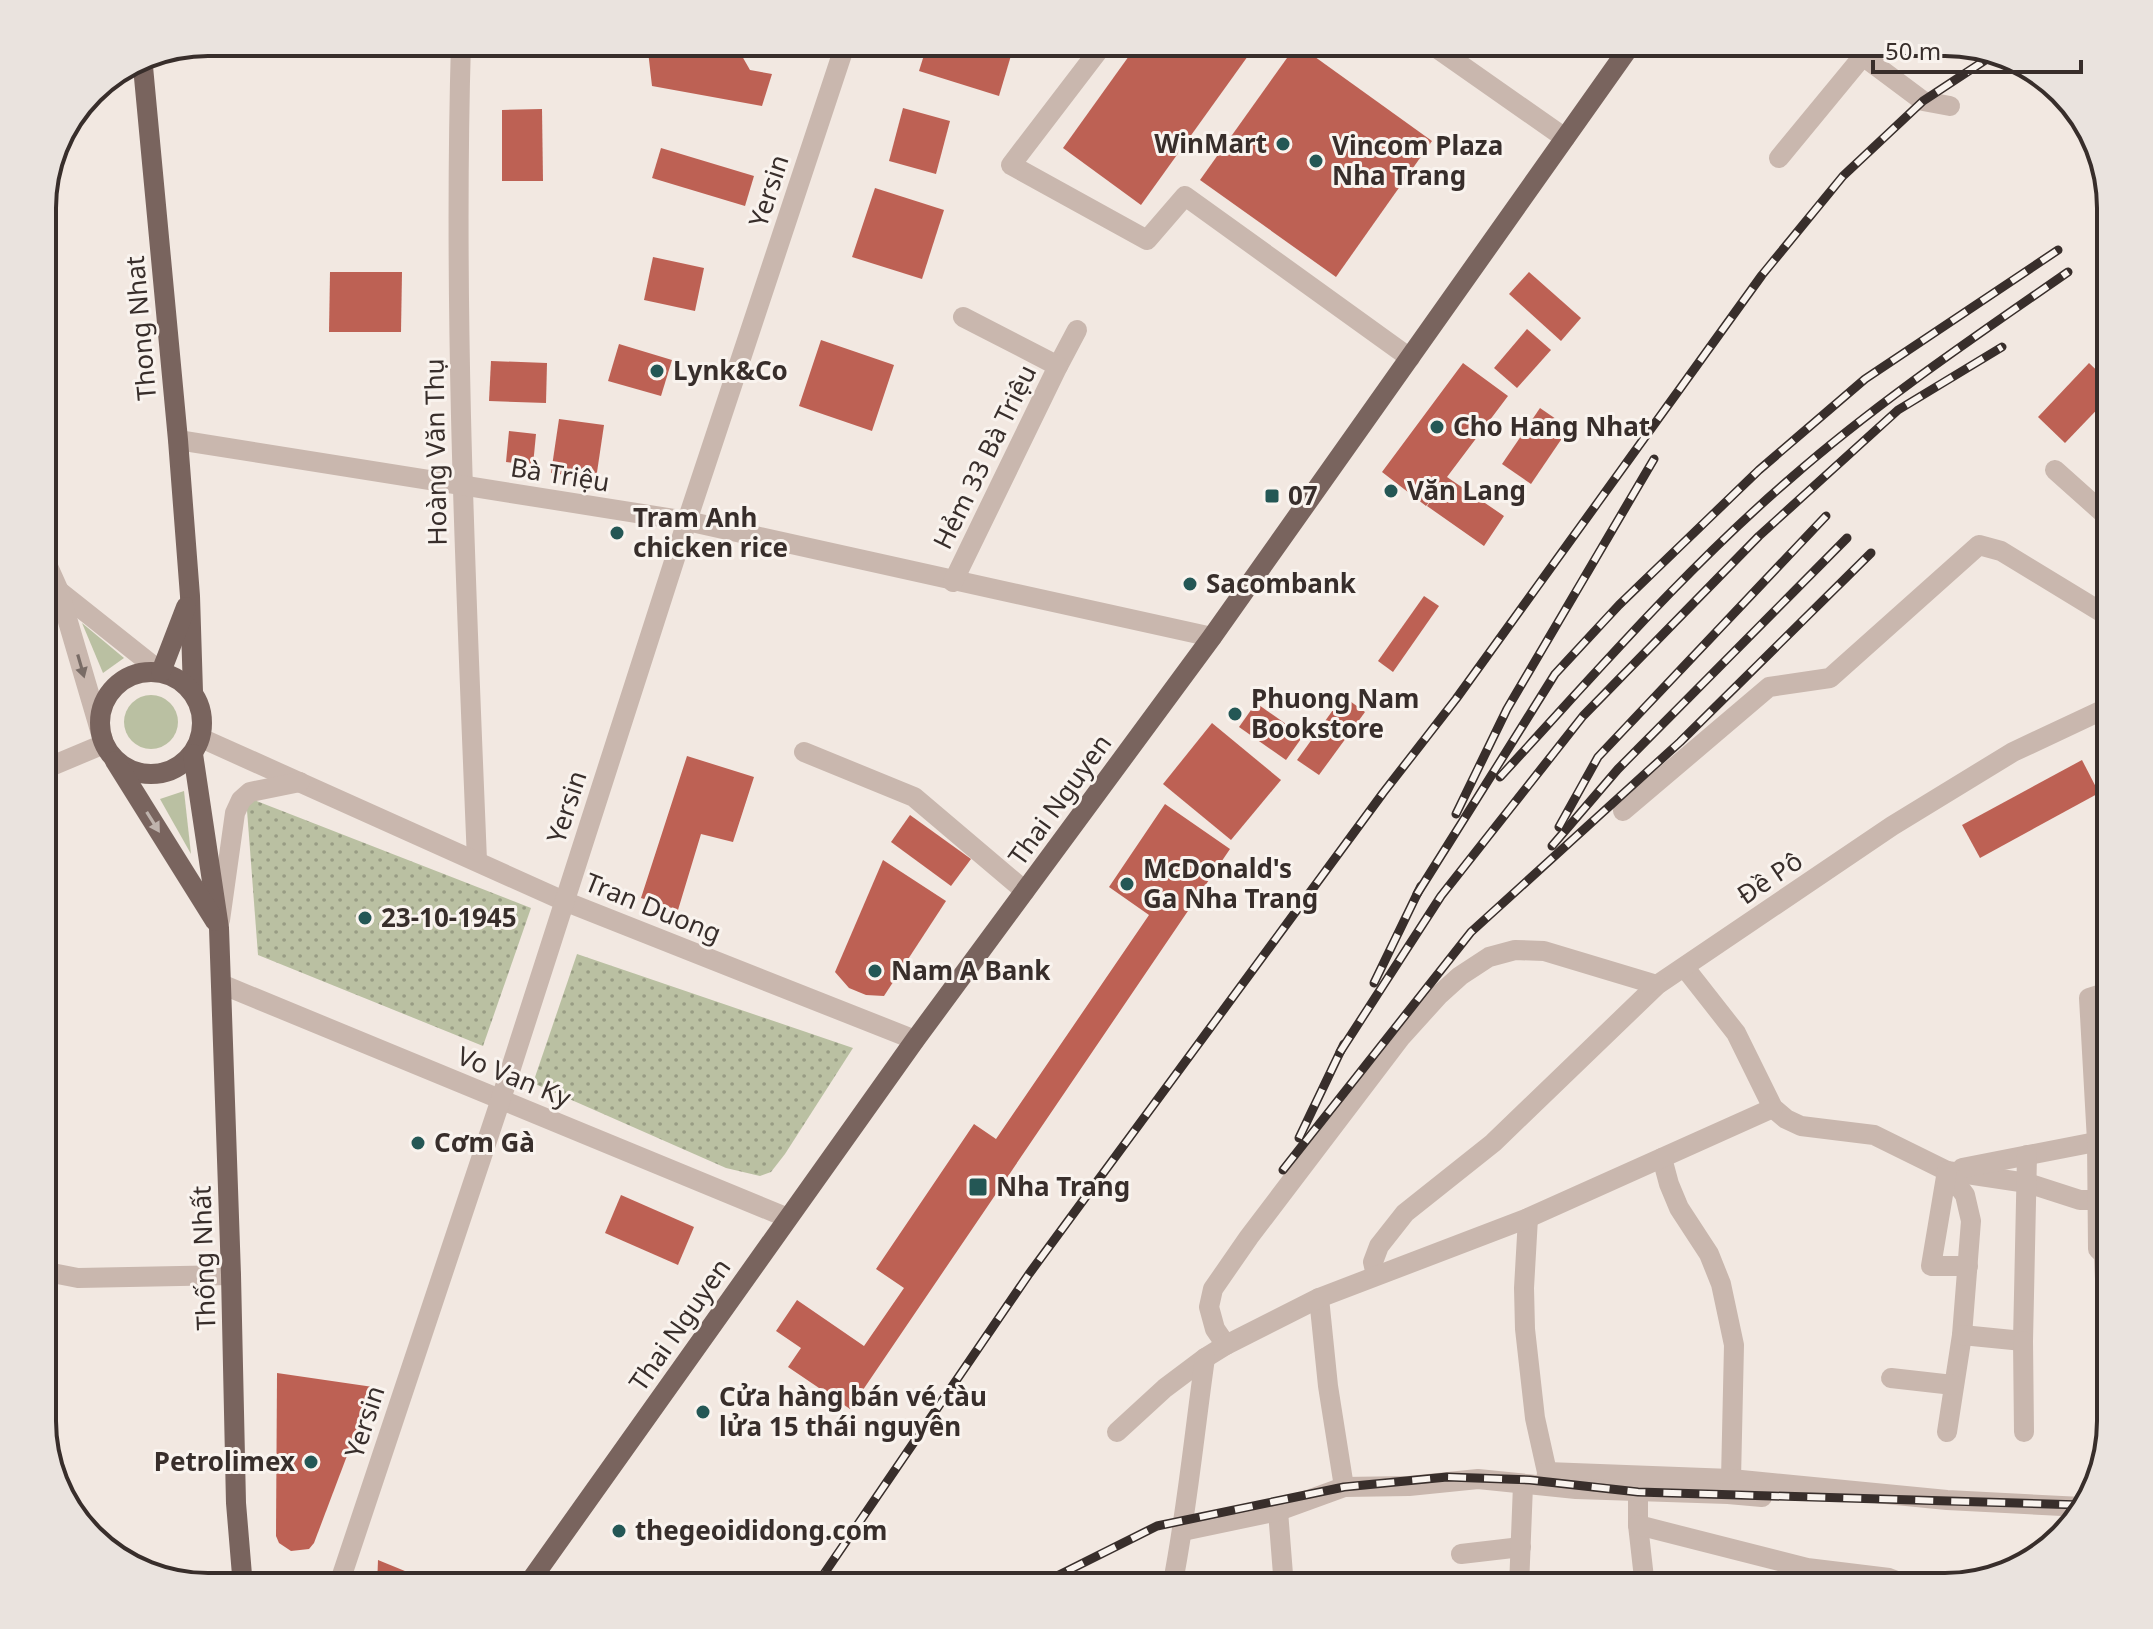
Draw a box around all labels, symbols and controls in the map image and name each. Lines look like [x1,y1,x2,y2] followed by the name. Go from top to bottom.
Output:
[1873,24,2081,74] scale bar
[1885,34,1941,67] text: 50 m
[1154,125,1267,161] place label: WinMart
[1332,127,1503,193] place label: Vincom Plaza Nha Trang
[1274,135,1292,153] marker: WinMart
[739,150,797,231] street label: Yersin
[1307,152,1325,170] marker: Vincom Plaza Nha Trang
[116,254,164,402] street label: Thong Nhat
[673,352,788,388] place label: Lynk&Co
[415,358,455,546] street label: Hoàng Văn Thụ
[924,358,1044,555] street label: Hẻm 33 Bà Triệu
[648,362,666,380] marker: Lynk&Co
[1453,408,1650,444] place label: Cho Hang Nhat
[1428,418,1446,436] marker: Cho Hang Nhat
[508,448,612,500] street label: Bà Triệu
[1407,472,1526,508] place label: Văn Lang
[1288,477,1318,513] place label: 07
[1382,482,1400,500] marker: Văn Lang
[1263,487,1281,505] marker: 07
[633,499,788,565] place label: Tram Anh chicken rice
[608,524,626,542] marker: Tram Anh chicken rice
[1206,565,1357,601] place label: Sacombank
[1181,575,1199,593] marker: Sacombank
[75,654,88,678] one-way arrow
[1251,680,1419,746] place label: Phuong Nam Bookstore
[1226,705,1244,723] marker: Phuong Nam Bookstore
[999,726,1119,872] street label: Thai Nguyen
[537,766,595,847] street label: Yersin
[146,811,160,833] one-way arrow
[1730,842,1809,912] street label: Đề Pô
[1143,850,1318,916] place label: McDonald's Ga Nha Trang
[580,863,727,951] street label: Tran Duong
[1118,875,1136,893] marker: McDonald's Ga Nha Trang
[381,899,517,935] place label: 23-10-1945
[356,909,374,927] marker: 23-10-1945
[891,952,1051,988] place label: Nam A Bank
[866,962,884,980] marker: Nam A Bank
[452,1037,577,1115] street label: Vo Van Ky
[434,1124,535,1160] place label: Cơm Gà
[409,1134,427,1152] marker: Cơm Gà
[996,1168,1130,1204] place label: Nha Trang
[967,1176,989,1198] marker: Nha Trang
[182,1185,224,1331] street label: Thống Nhất
[620,1251,738,1398] street label: Thai Nguyen
[719,1378,987,1444] place label: Cửa hàng bán vé tàu lửa 15 thái nguyên
[335,1381,393,1462] street label: Yersin
[694,1403,712,1421] marker: Cửa hàng bán vé tàu lửa 15 thái nguyên
[154,1443,295,1479] place label: Petrolimex
[302,1453,320,1471] marker: Petrolimex
[635,1512,887,1548] place label: thegeoididong.com
[610,1522,628,1540] marker: thegeoididong.com

